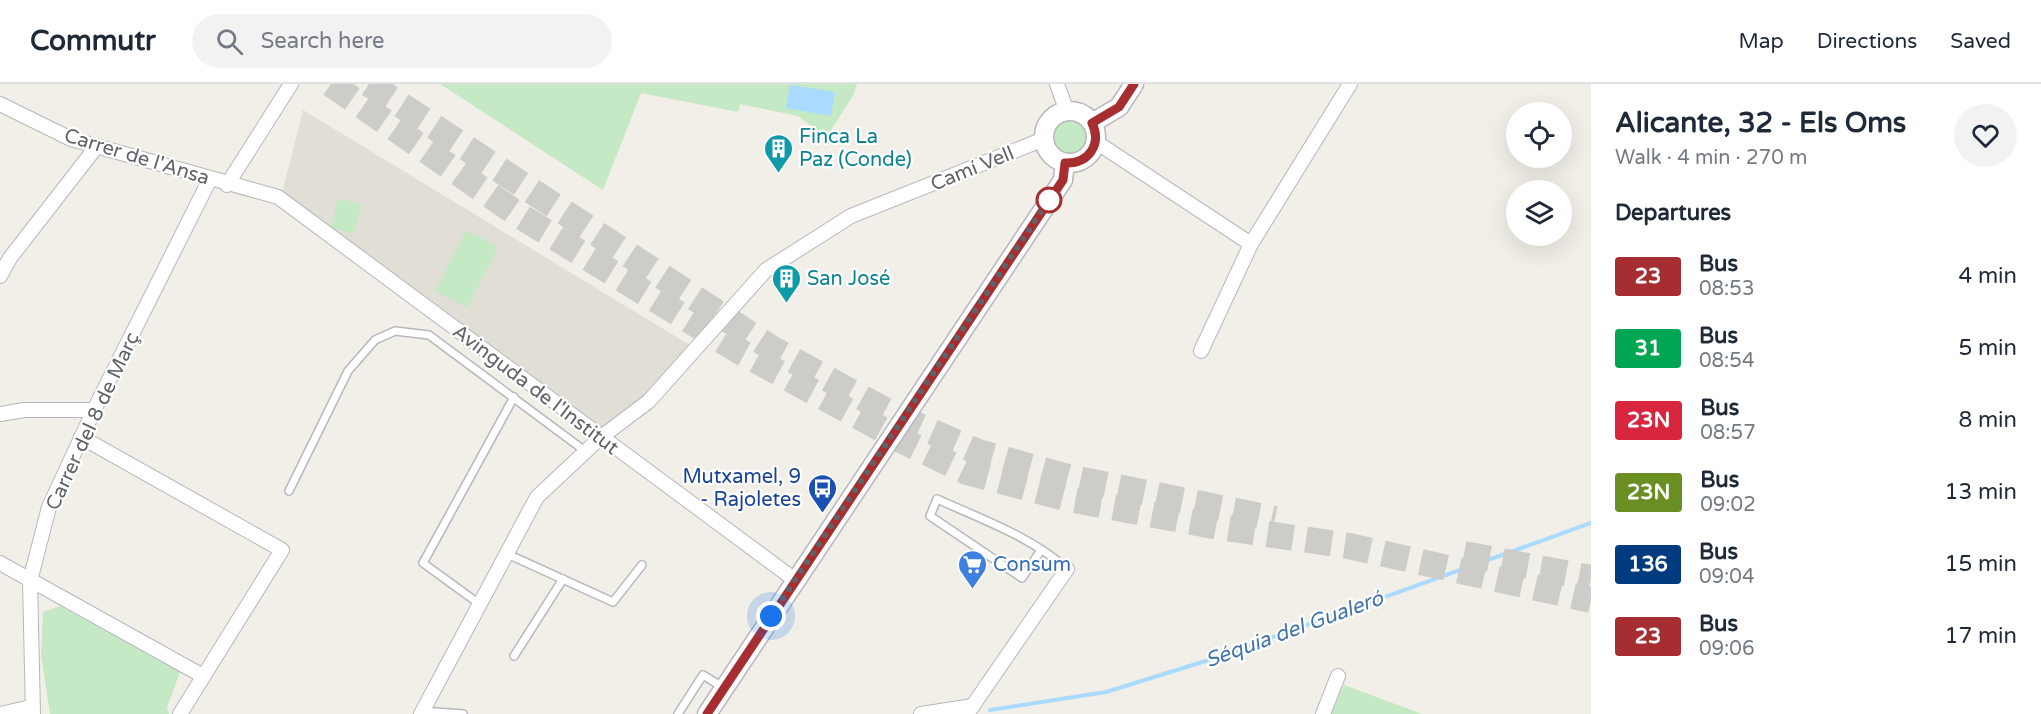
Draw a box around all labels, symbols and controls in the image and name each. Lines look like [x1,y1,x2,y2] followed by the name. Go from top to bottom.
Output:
[192,14,612,68] search box
[30,24,156,58] text: Commutr
[213,25,246,58] icon: search
[261,28,385,54] text: Search here
[1738,29,1784,54] text: Map
[1817,29,1917,54] text: Directions
[1950,29,2011,54] text: Saved
[1506,102,1572,246] map controls
[1506,102,1572,168] button: locate
[1954,104,2017,167] button: heart
[1615,106,1906,140] text: Alicante, 32 - Els Oms
[61,123,212,190] street label: Carrer de l'Ansa
[799,125,912,172] place label: Finca La Paz (Conde)
[762,132,794,174] building icon: Finca La Paz (Conde)
[927,141,1018,196] street label: Camí Vell
[1615,146,1807,170] text: Walk · 4 min · 270 m
[1506,180,1572,246] button: layers
[1036,187,1062,213] unlabelled marker
[1615,200,1731,226] text: Departures
[1699,251,1738,277] text: Bus
[770,262,802,304] building icon: San José
[1958,263,2017,289] text: 4 min
[1635,264,1661,289] text: 23
[807,267,890,291] place label: San José
[1699,277,1754,301] text: 08:53
[448,320,623,460] street label: Avinguda de l'Institut
[1699,323,1738,349] text: Bus
[41,328,145,514] street label: Carrer del 8 de Març
[1958,335,2017,361] text: 5 min
[1635,336,1661,361] text: 31
[1699,349,1754,373] text: 08:54
[1700,395,1739,421] text: Bus
[1958,407,2017,433] text: 8 min
[1627,408,1670,433] text: 23N
[1700,421,1756,445] text: 08:57
[682,465,801,512] place label: Mutxamel, 9 - Rajoletes
[1700,467,1739,493] text: Bus
[806,472,838,514] bus stop icon: Mutxamel, 9 - Rajoletes
[1945,479,2017,505] text: 13 min
[1627,480,1670,505] text: 23N
[1700,493,1756,517] text: 09:02
[1699,539,1738,565] text: Bus
[956,548,988,590] supermarket icon: Consum
[1945,551,2017,577] text: 15 min
[1628,552,1668,577] text: 136
[993,553,1071,577] place label: Consum
[1699,565,1754,589] text: 09:04
[1202,585,1388,673] water label: Séquia del Gualeró
[756,601,786,631] your location
[1699,611,1738,637] text: Bus
[1945,623,2017,649] text: 17 min
[1635,624,1661,649] text: 23
[1699,637,1754,661] text: 09:06

